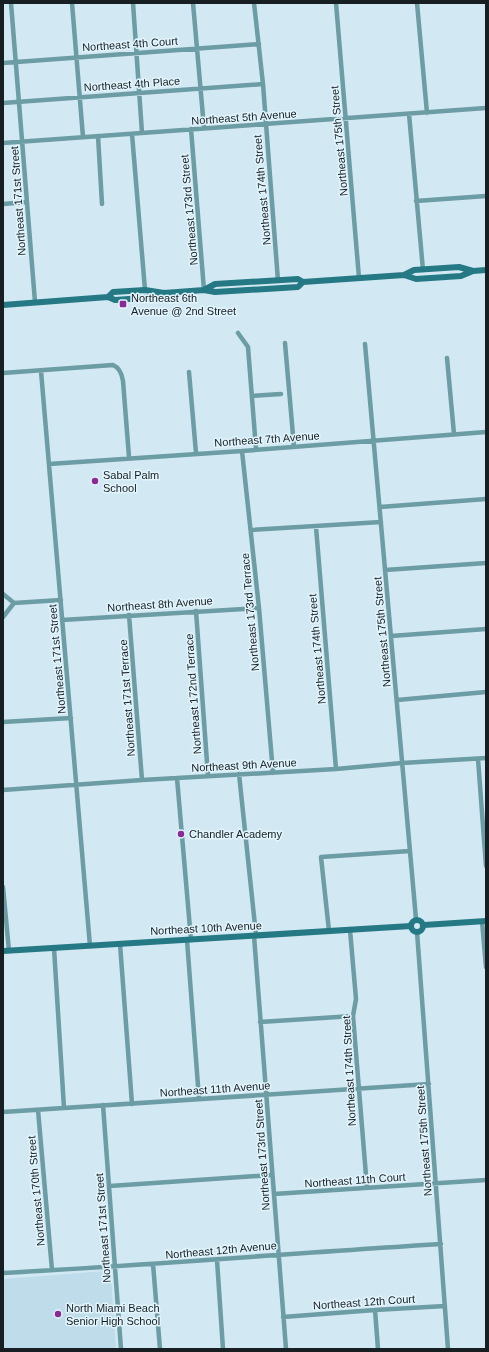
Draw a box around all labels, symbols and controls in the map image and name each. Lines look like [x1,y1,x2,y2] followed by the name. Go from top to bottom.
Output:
[82,35,178,53] street label: Northeast 4th Court
[83,75,181,93] street label: Northeast 4th Place
[328,85,350,197] street label: Northeast 175th Street
[191,107,297,127] street label: Northeast 5th Avenue
[251,134,273,246] street label: Northeast 174th Street
[8,146,28,256] street label: Northeast 171st Street
[178,154,200,266] street label: Northeast 173rd Street
[131,292,236,317] place label: Northeast 6th Avenue @ 2nd Street
[118,299,128,309] marker: Northeast 6th Avenue @ 2nd Street
[214,429,320,449] street label: Northeast 7th Avenue
[103,469,159,494] place label: Sabal Palm School
[90,476,100,486] marker: Sabal Palm School
[239,552,261,672] street label: Northeast 173rd Terrace
[371,576,393,688] street label: Northeast 175th Street
[306,593,328,705] street label: Northeast 174th Street
[107,594,213,614] street label: Northeast 8th Avenue
[46,604,68,714] street label: Northeast 171st Street
[183,633,203,755] street label: Northeast 172nd Terrace
[117,639,137,757] street label: Northeast 171st Terrace
[191,756,297,774] street label: Northeast 9th Avenue
[189,828,282,840] place label: Chandler Academy
[176,829,186,839] marker: Chandler Academy
[150,919,262,937] street label: Northeast 10th Avenue
[340,1015,358,1127] street label: Northeast 174th Street
[159,1079,271,1099] street label: Northeast 11th Avenue
[414,1085,434,1197] street label: Northeast 175th Street
[252,1099,272,1211] street label: Northeast 173rd Street
[25,1135,47,1247] street label: Northeast 170th Street
[304,1170,406,1190] street label: Northeast 11th Court
[93,1173,113,1283] street label: Northeast 171st Street
[165,1239,277,1261] street label: Northeast 12th Avenue
[313,1292,415,1312] street label: Northeast 12th Court
[66,1302,160,1327] place label: North Miami Beach Senior High School
[53,1309,63,1319] marker: North Miami Beach Senior High School

